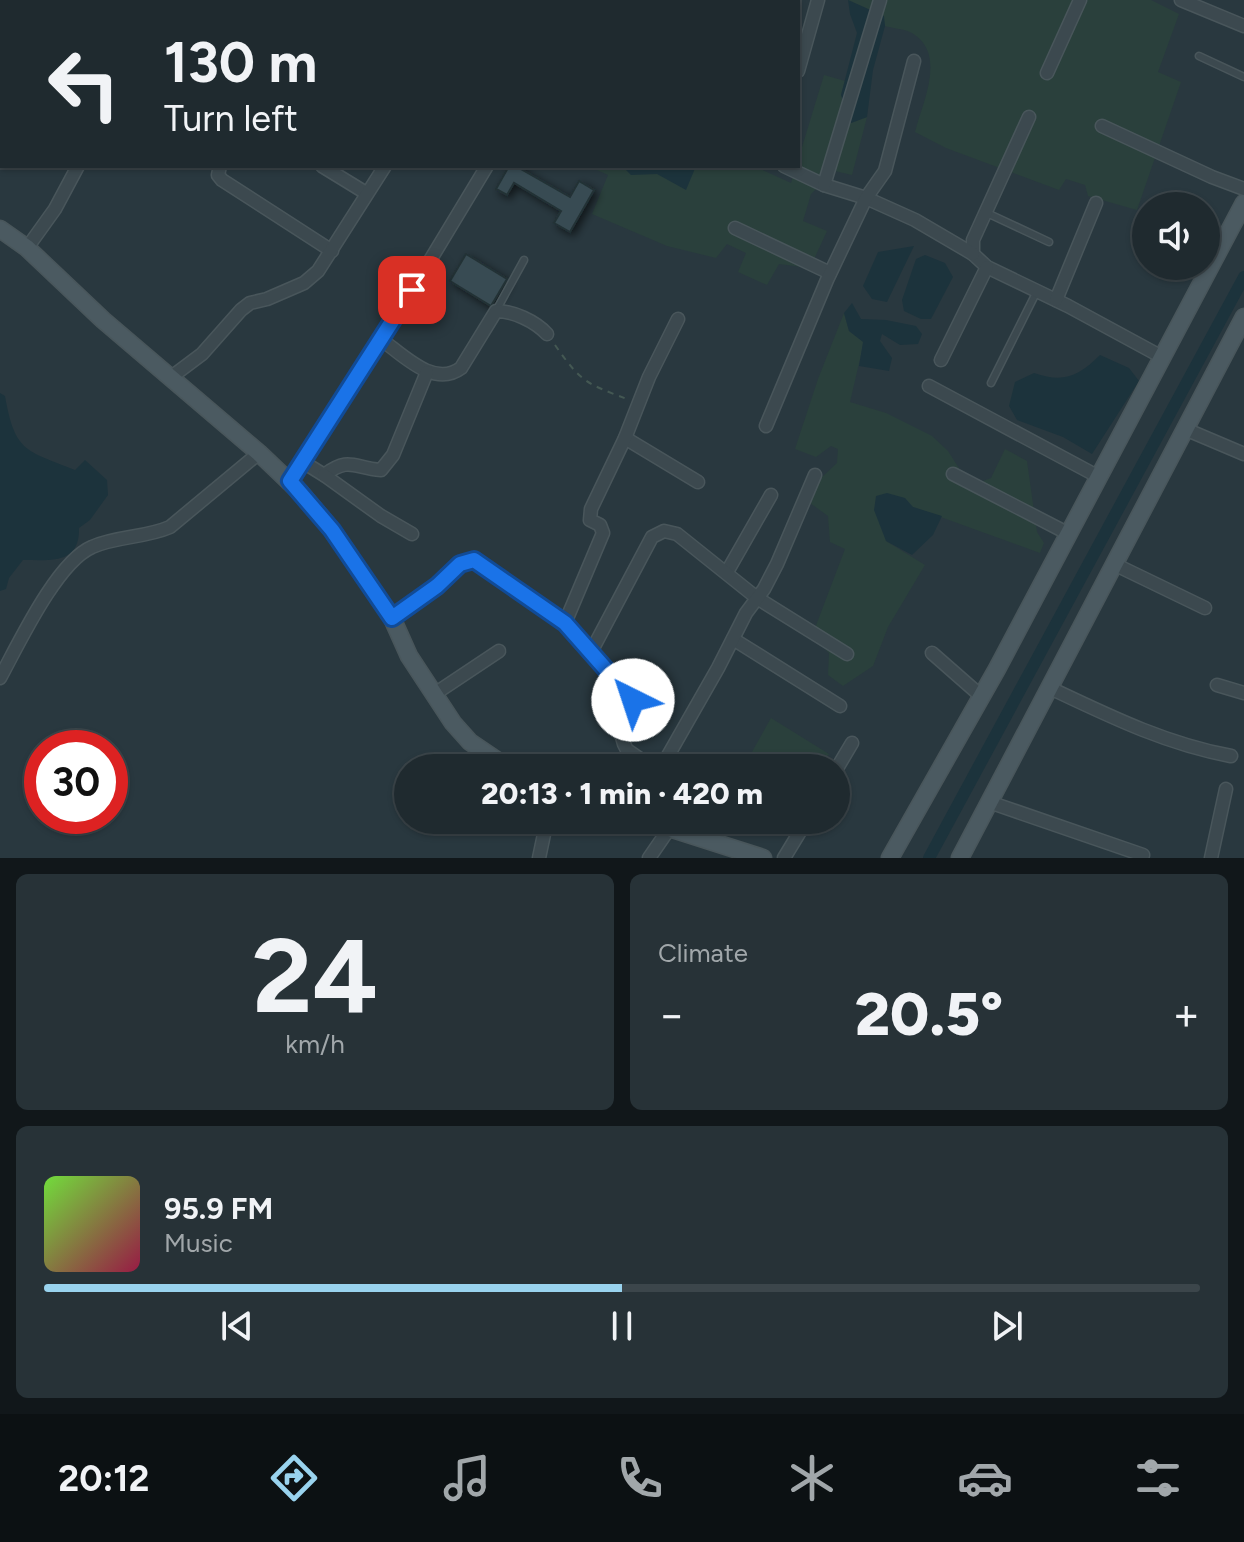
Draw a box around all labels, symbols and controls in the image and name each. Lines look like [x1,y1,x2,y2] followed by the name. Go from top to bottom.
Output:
[164,29,317,96] text: 130 m
[32,32,136,136] icon: left
[164,97,298,140] text: Turn left
[1132,192,1220,280] map controls
[1132,192,1220,280] button: sound
[378,256,446,324] pin
[390,268,434,312] icon: arrive
[591,658,675,742] position arrow
[24,730,128,834] speed limit sign: 30
[481,775,763,812] text: 20:13 · 1 min · 420 m
[252,913,378,1038] text: 24
[658,937,748,969] text: Climate
[855,978,1003,1050] text: 20.5°
[658,988,685,1041] text: −
[1173,988,1200,1041] text: +
[285,1028,345,1060] text: km/h
[164,1190,273,1227] text: 95.9 FM
[164,1227,233,1259] text: Music
[215,1304,259,1348] icon: previous
[600,1304,644,1348] icon: pause
[985,1304,1029,1348] icon: next
[266,1450,322,1506] icon: directions
[439,1450,495,1506] icon: music
[612,1450,668,1506] icon: phone
[784,1450,840,1506] icon: climate
[957,1450,1013,1506] icon: car
[1130,1450,1186,1506] icon: filters
[58,1457,149,1500] text: 20:12

